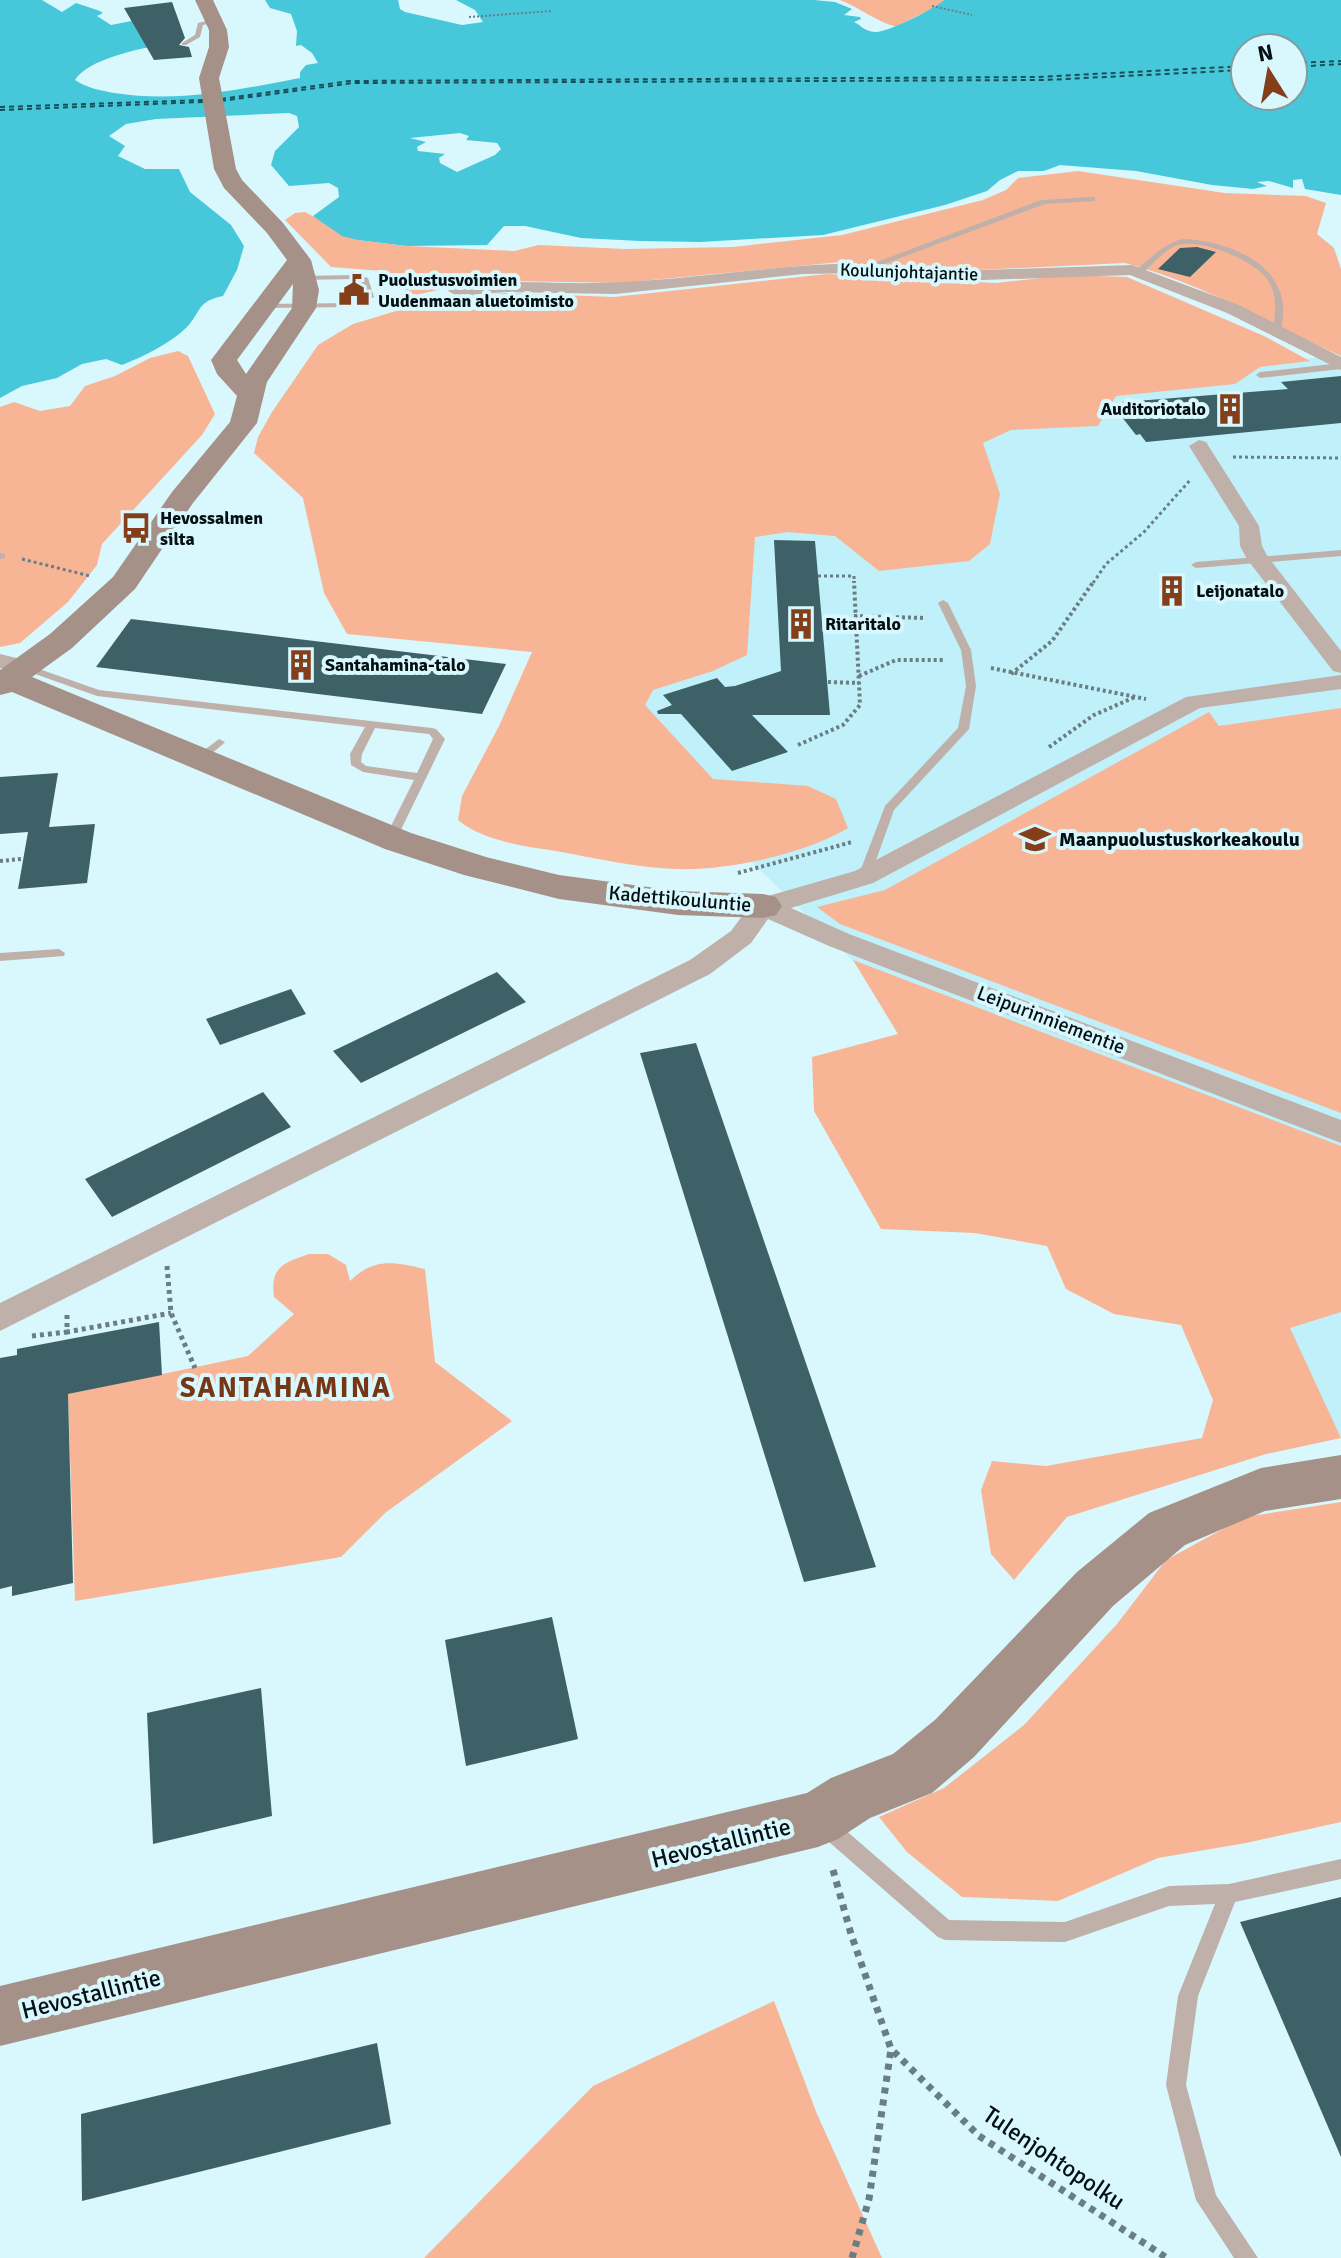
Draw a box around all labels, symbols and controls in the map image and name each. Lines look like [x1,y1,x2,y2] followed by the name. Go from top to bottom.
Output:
[1229,32,1309,112] north arrow
[1255,38,1275,68] text: N
[840,259,978,285] street label: Koulunjohtajantie
[378,269,574,312] place label: Puolustusvoimien Uudenmaan aluetoimisto
[337,273,371,307] public building icon: Puolustusvoimien Uudenmaan aluetoimisto
[1213,392,1247,426] building icon: Auditoriotalo
[1101,398,1206,420] place label: Auditoriotalo
[160,507,263,550] place label: Hevossalmen silta
[119,511,153,545] bus stop icon: Hevossalmen silta
[1155,574,1189,608] building icon: Leijonatalo
[1196,580,1284,602] place label: Leijonatalo
[784,607,818,641] building icon: Ritaritalo
[825,613,901,635] place label: Ritaritalo
[284,648,318,682] building icon: Santahamina-talo
[325,654,466,676] place label: Santahamina-talo
[1018,822,1052,856] school or university icon: Maanpuolustuskorkeakoulu
[1059,827,1300,852] place label: Maanpuolustuskorkeakoulu
[608,880,752,918] street label: Kadettikouluntie
[973,980,1129,1060] street label: Leipurinniementie
[180,1371,392,1405] district label: SANTAHAMINA
[648,1811,794,1875] street label: Hevostallintie
[18,1962,164,2026] street label: Hevostallintie
[977,2100,1131,2216] street label: Tulenjohtopolku

